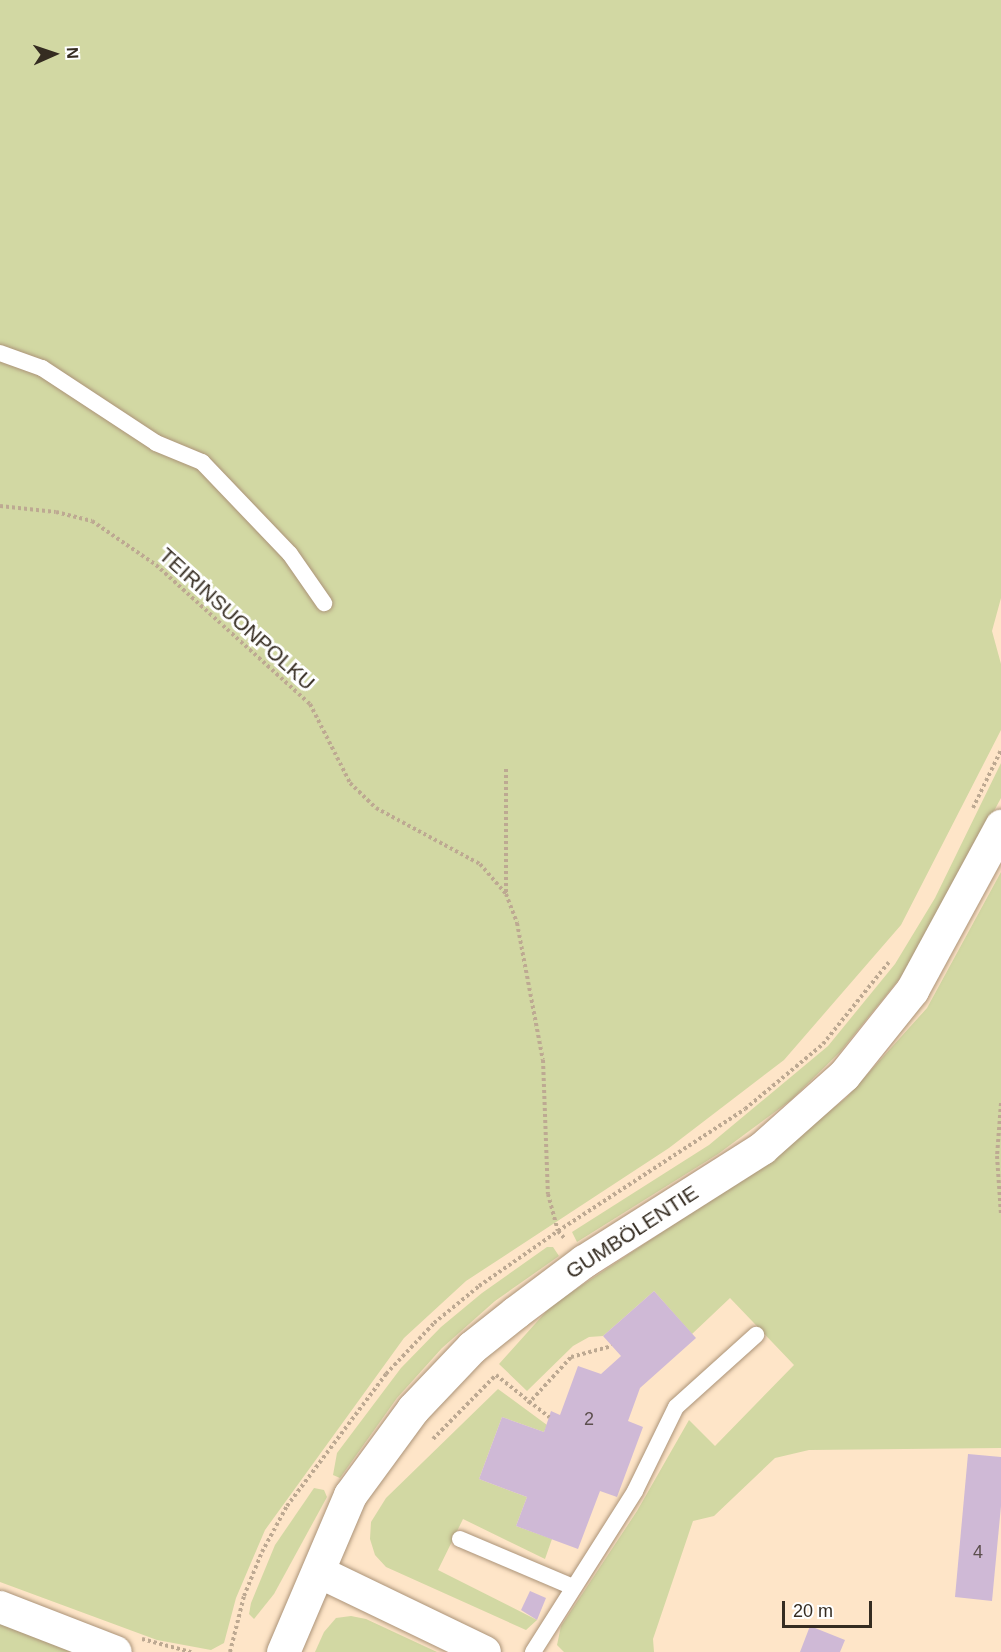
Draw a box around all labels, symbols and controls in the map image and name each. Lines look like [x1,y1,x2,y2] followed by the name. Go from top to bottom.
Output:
[24,24,84,84] north arrow
[64,47,81,59] text: N
[154,542,320,696] street label: TEIRINSUONPOLKU
[561,1180,703,1284] street label: GUMBÖLENTIE
[584,1408,594,1430] house number: 2
[973,1541,983,1563] house number: 4
[785,1589,875,1627] scale bar
[793,1601,833,1621] text: 20 m

